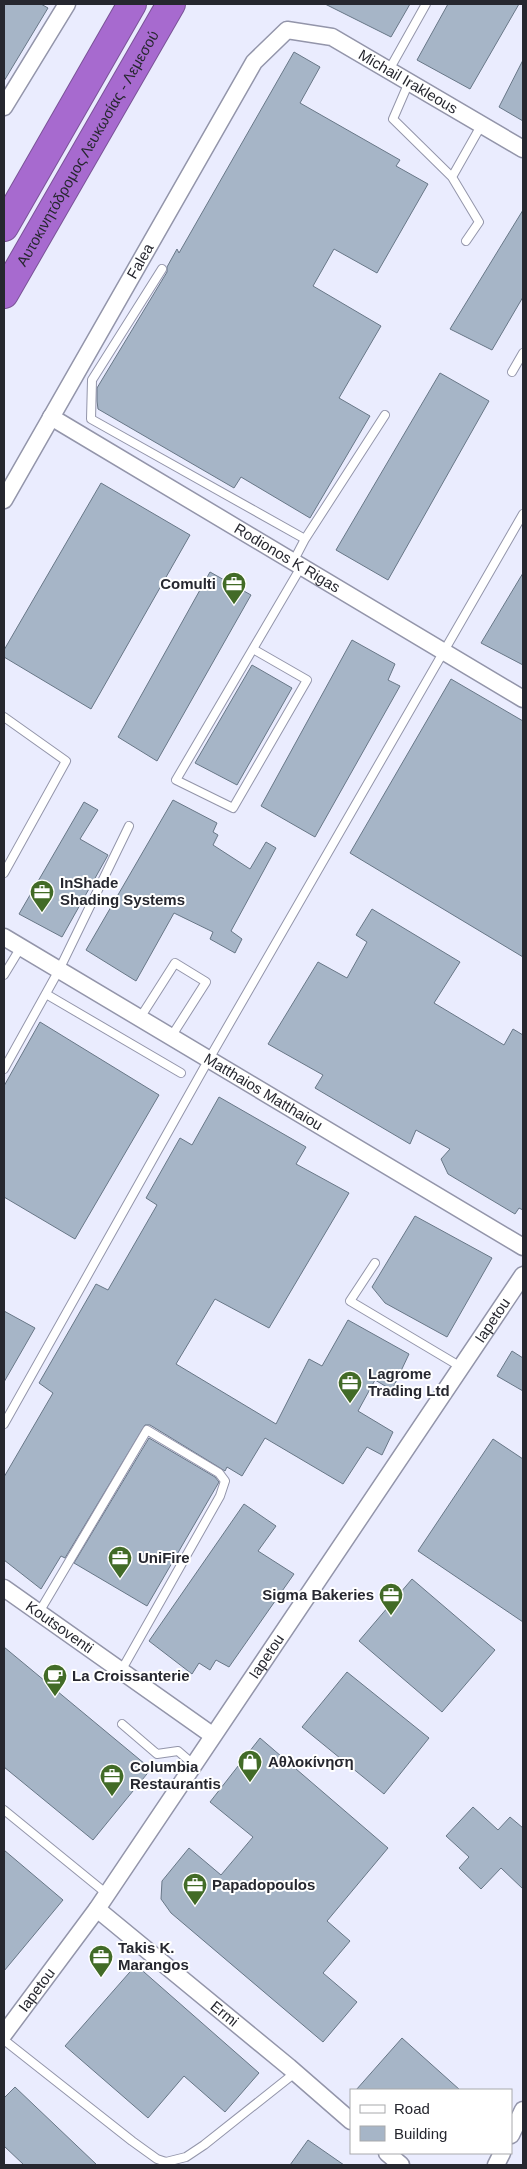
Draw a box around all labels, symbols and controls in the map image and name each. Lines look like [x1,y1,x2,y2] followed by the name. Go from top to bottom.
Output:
[13,27,162,269] street label: Αυτοκινητόδρομος Λευκωσίας - Λεμεσού
[356,46,461,117] street label: Michail Irakleous
[123,240,157,281] street label: Falea
[231,520,343,596] street label: Rodionos K Rigas
[221,571,247,605] office icon: Comulti
[160,575,216,592] place label: Comulti
[60,874,185,908] place label: InShade Shading Systems
[29,879,55,913] office icon: InShade Shading Systems
[201,1049,326,1133] street label: Matthaios Matthaiou
[471,1295,513,1346] street label: Iapetou
[368,1365,450,1399] place label: Lagrome Trading Ltd
[337,1370,363,1404] office icon: Lagrome Trading Ltd
[107,1545,133,1579] office icon: UniFire
[138,1549,190,1566] place label: UniFire
[378,1582,404,1616] office icon: Sigma Bakeries
[262,1586,374,1603] place label: Sigma Bakeries
[23,1597,97,1656] street label: Koutsoventi
[245,1631,287,1682] street label: Iapetou
[42,1663,68,1697] cafe icon: La Croissanterie
[72,1667,190,1684] place label: La Croissanterie
[237,1749,263,1783] shop icon: Αθλοκίνηση
[268,1753,354,1770] place label: Αθλοκίνηση
[130,1758,221,1792] place label: Columbia Restaurantis
[99,1763,125,1797] office icon: Columbia Restaurantis
[182,1872,208,1906] office icon: Papadopoulos
[212,1876,315,1893] place label: Papadopoulos
[118,1939,189,1973] place label: Takis K. Marangos
[88,1944,114,1978] office icon: Takis K. Marangos
[15,1964,58,2015] street label: Iapetou
[207,1997,242,2030] street label: Ermi
[350,2089,512,2154] legend
[394,2100,430,2117] text: Road
[394,2125,447,2142] text: Building

